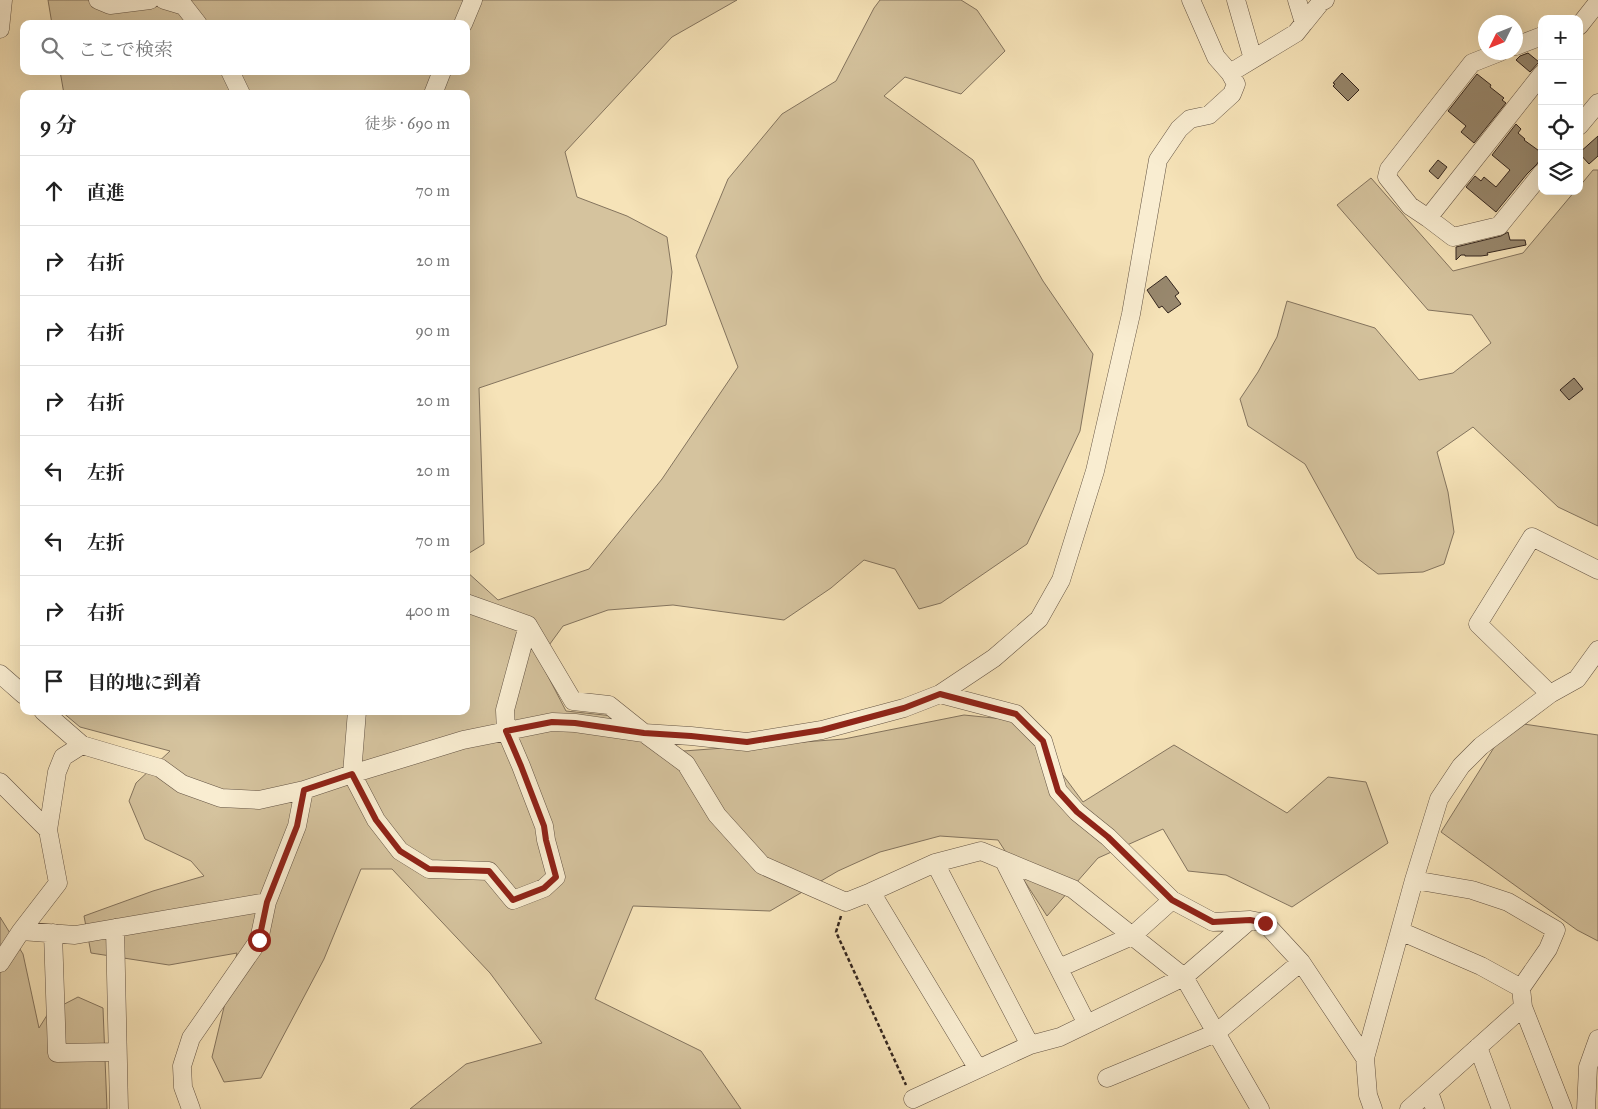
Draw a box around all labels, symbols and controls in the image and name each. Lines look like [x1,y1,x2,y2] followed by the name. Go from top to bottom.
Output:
[1478,15,1523,60] north arrow
[1538,15,1583,195] map controls
[1538,15,1583,60] button: +
[20,20,470,75] search box
[38,34,66,62] icon: search
[78,38,173,61] text: ここで検索
[1538,60,1583,105] button: −
[1538,105,1583,150] button: locate
[40,112,77,138] text: 9 分
[365,114,450,133] text: 徒歩 · 690 m
[1538,150,1583,195] button: layers
[40,177,68,205] icon: ahead
[87,181,125,204] text: 直進
[415,181,450,200] text: 70 m
[40,247,68,275] icon: right
[87,251,125,274] text: 右折
[416,251,450,270] text: 20 m
[40,317,68,345] icon: right
[87,321,125,344] text: 右折
[415,321,450,340] text: 90 m
[40,387,68,415] icon: right
[87,391,125,414] text: 右折
[416,391,450,410] text: 20 m
[40,457,68,485] icon: left
[87,461,125,484] text: 左折
[416,461,450,480] text: 20 m
[40,527,68,555] icon: left
[87,531,125,554] text: 左折
[415,531,450,550] text: 70 m
[40,597,68,625] icon: right
[87,601,125,624] text: 右折
[406,601,450,620] text: 400 m
[40,667,68,695] icon: arrive
[87,671,201,694] text: 目的地に到着
[1254,912,1277,935] route end
[248,929,271,952] route start

